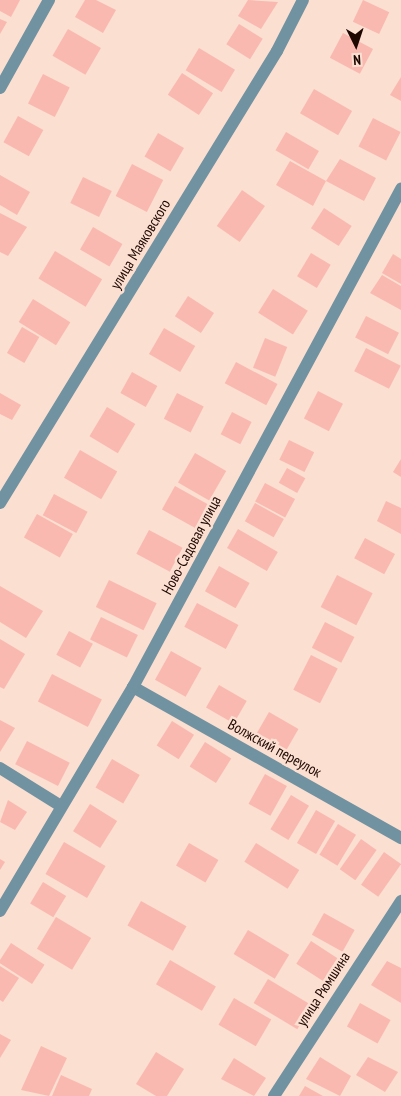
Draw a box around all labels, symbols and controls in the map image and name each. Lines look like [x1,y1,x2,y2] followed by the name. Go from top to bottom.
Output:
[331,20,381,70] north arrow
[353,51,361,69] text: N
[106,196,174,292] street label: улица Маяковского
[157,493,225,597] street label: Ново-Садовая улица
[225,715,325,781] street label: Волжский переулок
[292,949,354,1029] street label: улица Рюмшина

